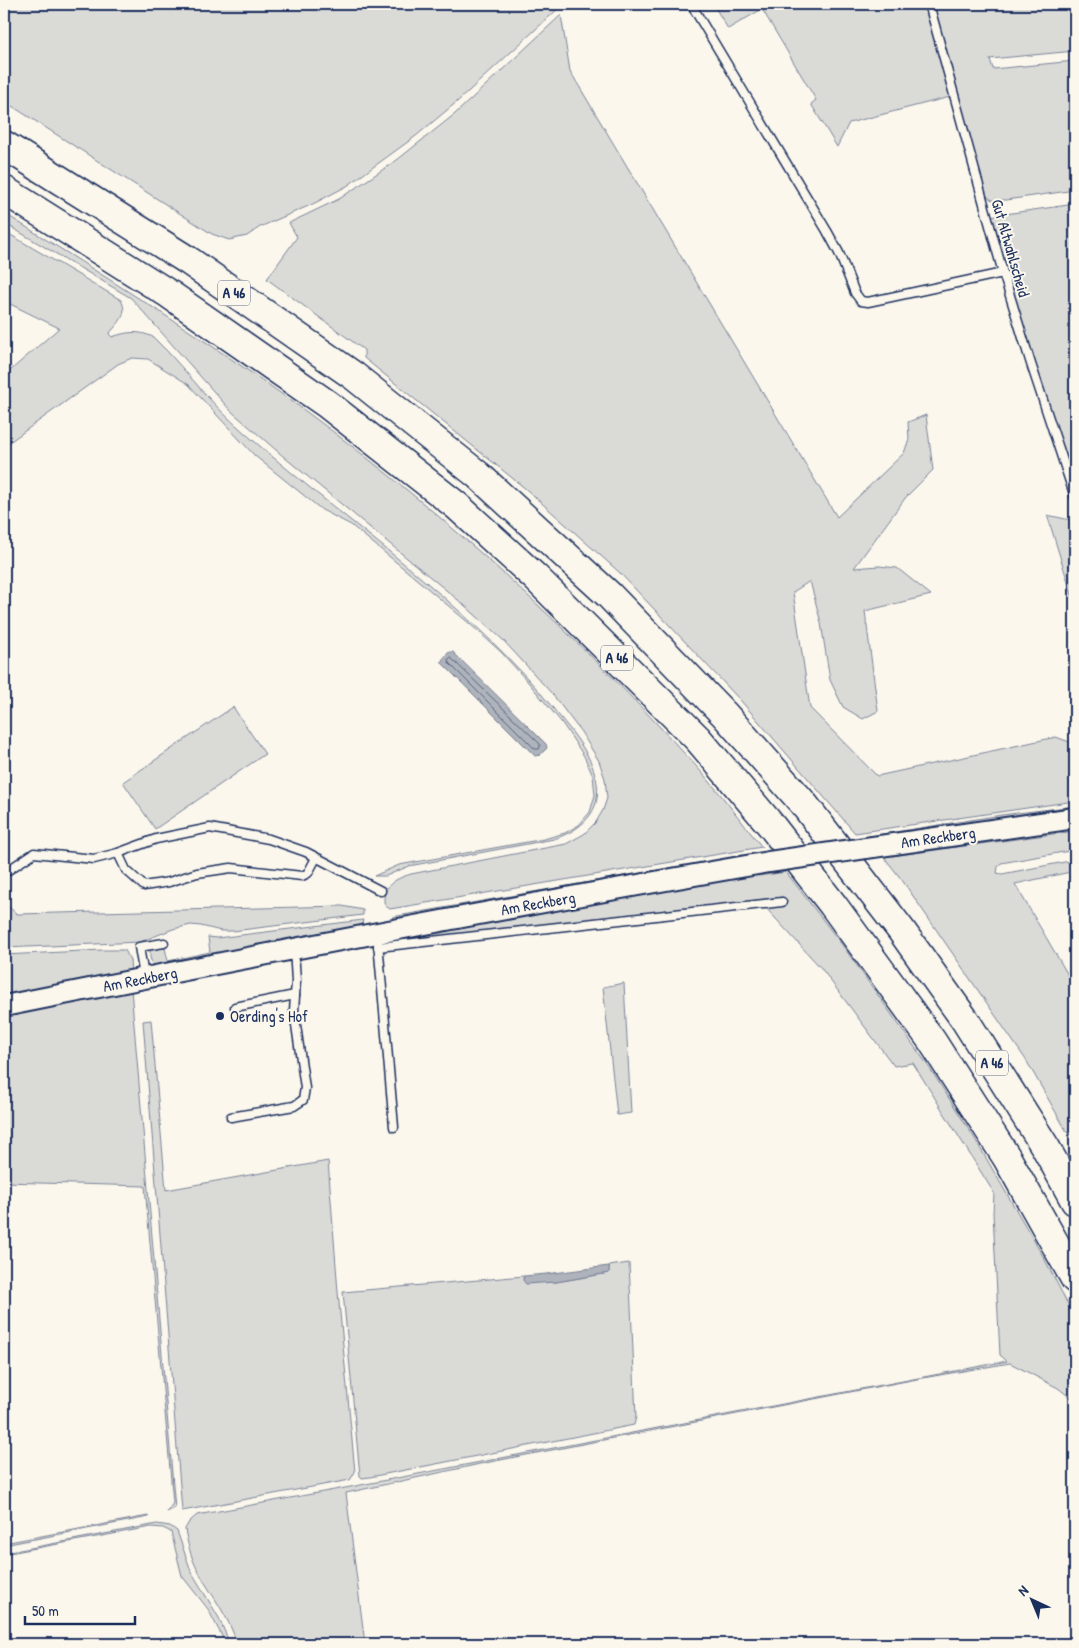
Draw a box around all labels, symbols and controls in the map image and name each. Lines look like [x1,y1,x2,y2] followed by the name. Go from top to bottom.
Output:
[987,197,1035,299] street label: Gut Altwahlscheid
[218,280,250,306] road number: A 46
[601,646,633,670] road number: A 46
[899,821,977,853] street label: Am Reckberg
[499,886,577,920] street label: Am Reckberg
[101,961,179,997] street label: Am Reckberg
[230,1005,308,1027] place label: Oerding's Hof
[214,1010,226,1022] marker: Oerding's Hof
[976,1050,1008,1076] road number: A 46
[1006,1576,1056,1626] north arrow
[1013,1580,1032,1600] text: N
[25,1593,135,1625] scale bar
[32,1600,59,1621] text: 50 m

